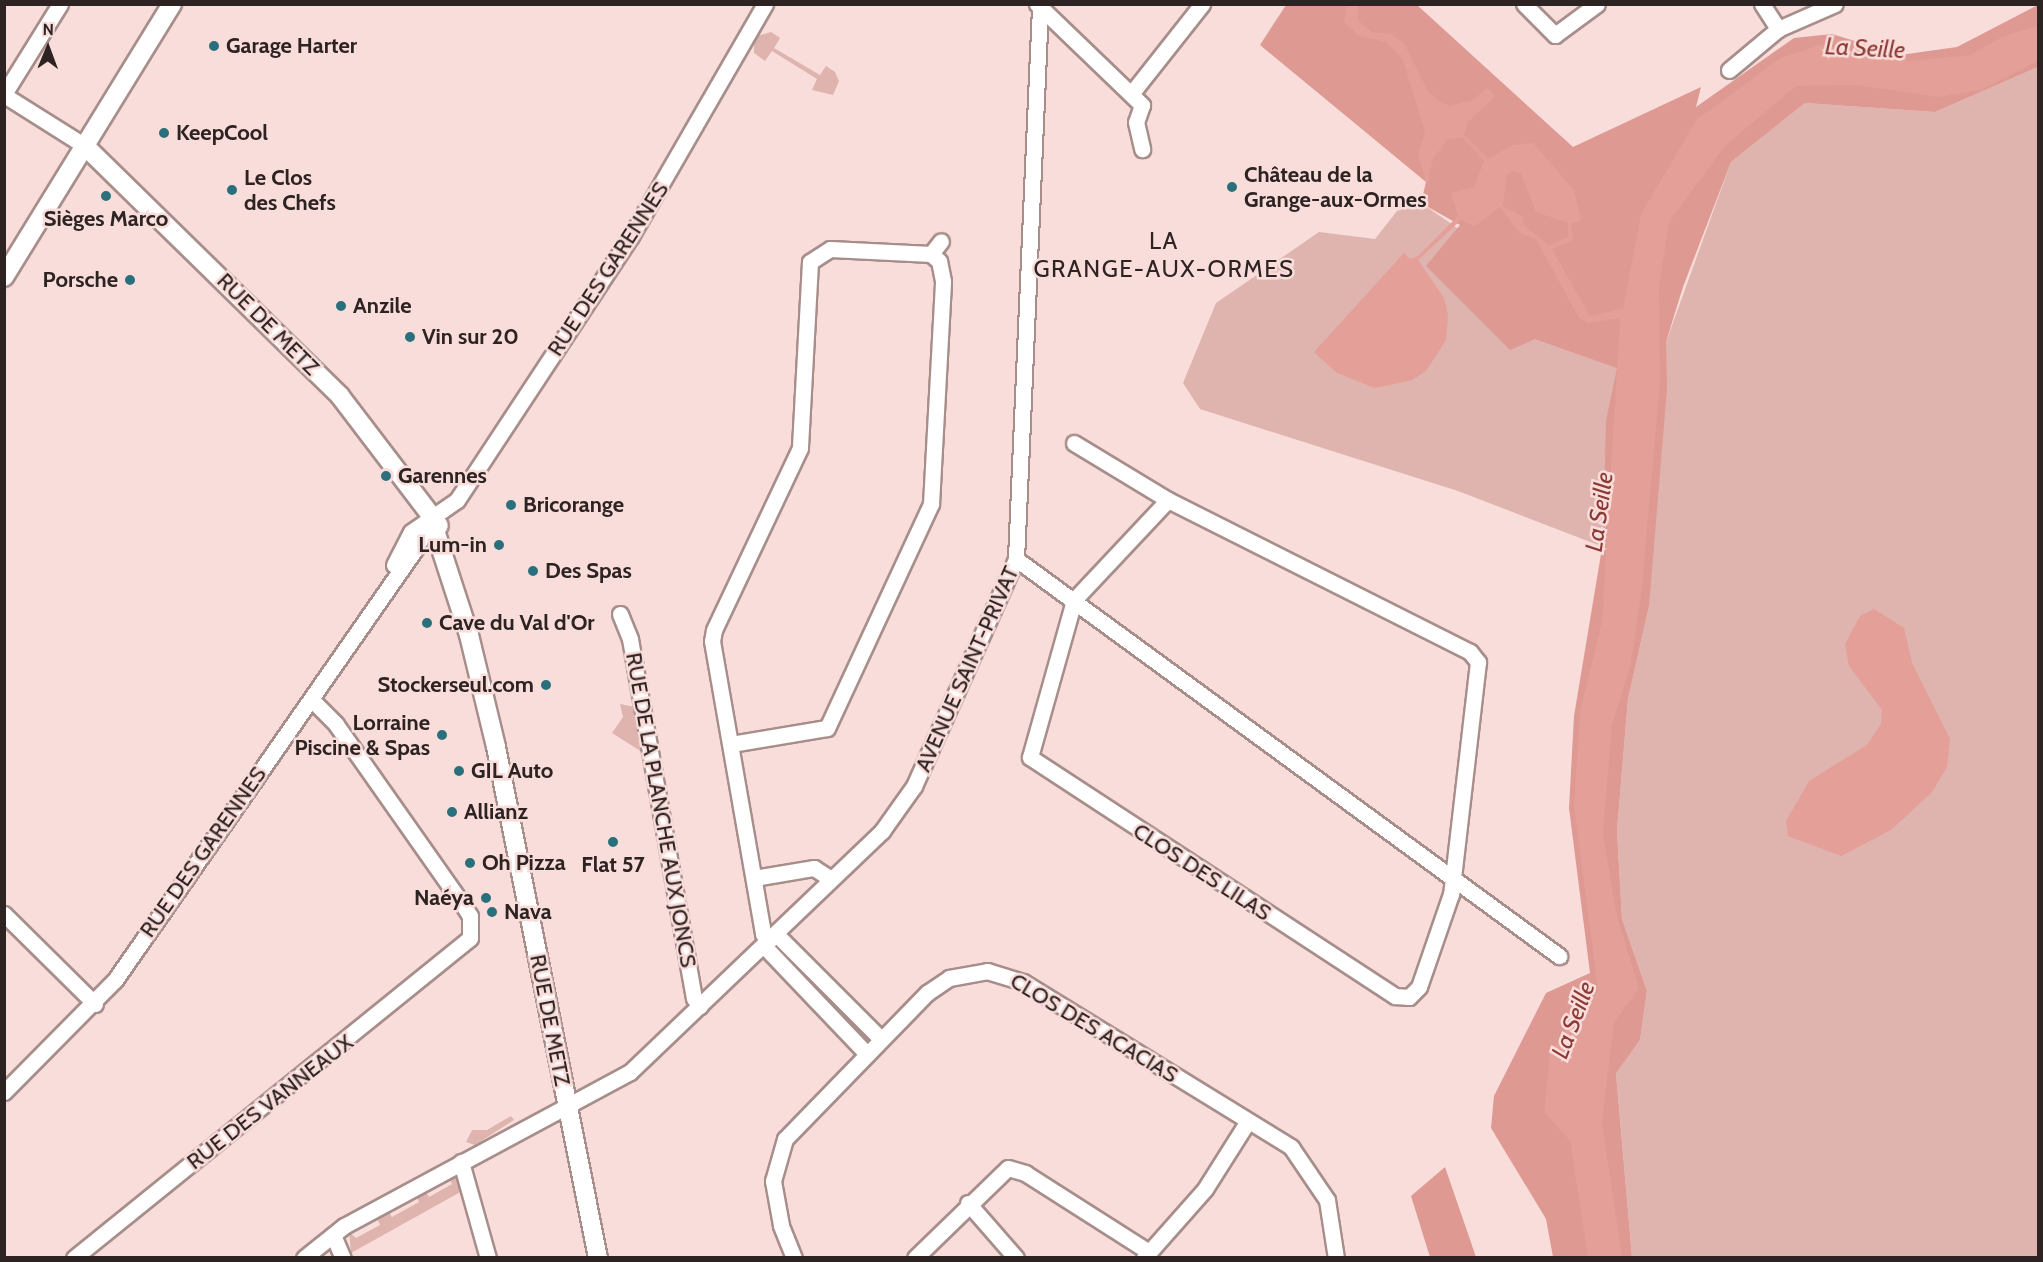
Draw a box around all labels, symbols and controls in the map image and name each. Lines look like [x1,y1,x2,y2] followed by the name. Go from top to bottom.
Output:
[18,18,78,78] north arrow
[43,20,54,39] text: N
[1824,32,1906,64] water label: La Seille
[226,33,357,59] place label: Garage Harter
[207,39,221,53] marker: Garage Harter
[176,120,268,146] place label: KeepCool
[157,126,171,140] marker: KeepCool
[1244,161,1427,212] place label: Château de la Grange-aux-Ormes
[244,164,336,216] place label: Le Clos des Chefs
[542,177,674,361] street label: RUE DES GARENNES
[1225,180,1239,194] marker: Château de la Grange-aux-Ormes
[225,183,239,197] marker: Le Clos des Chefs
[99,189,113,203] marker: Sièges Marco
[44,206,168,232] place label: Sièges Marco
[1033,227,1295,283] district label: LA GRANGE-AUX-ORMES
[43,267,118,293] place label: Porsche
[212,268,324,380] street label: RUE DE METZ
[123,273,137,287] marker: Porsche
[353,293,412,319] place label: Anzile
[334,299,348,313] marker: Anzile
[422,324,519,350] place label: Vin sur 20
[403,330,417,344] marker: Vin sur 20
[398,463,487,489] place label: Garennes
[379,469,393,483] marker: Garennes
[1579,470,1619,554] water label: La Seille
[523,492,624,518] place label: Bricorange
[504,498,518,512] marker: Bricorange
[418,532,487,558] place label: Lum-in
[492,538,506,552] marker: Lum-in
[545,558,632,584] place label: Des Spas
[910,562,1024,776] street label: AVENUE SAINT-PRIVAT
[526,564,540,578] marker: Des Spas
[439,610,594,636] place label: Cave du Val d'Or
[420,616,434,630] marker: Cave du Val d'Or
[620,650,702,970] street label: RUE DE LA PLANCHE AUX JONCS
[378,672,534,698] place label: Stockerseul.com
[539,678,553,692] marker: Stockerseul.com
[295,709,430,760] place label: Lorraine Piscine & Spas
[435,728,449,742] marker: Lorraine Piscine & Spas
[471,758,553,784] place label: GIL Auto
[134,762,272,942] street label: RUE DES GARENNES
[452,764,466,778] marker: GIL Auto
[464,799,528,825] place label: Allianz
[445,805,459,819] marker: Allianz
[1128,818,1276,926] street label: CLOS DES LILAS
[606,835,620,849] marker: Flat 57
[482,850,566,876] place label: Oh Pizza
[581,852,645,878] place label: Flat 57
[463,856,477,870] marker: Oh Pizza
[414,885,474,911] place label: Naéya
[479,891,493,905] marker: Naéya
[504,899,552,925] place label: Nava
[485,905,499,919] marker: Nava
[524,952,576,1088] street label: RUE DE METZ
[1006,968,1182,1088] street label: CLOS DES ACACIAS
[1545,977,1601,1063] water label: La Seille
[182,1029,358,1175] street label: RUE DES VANNEAUX

